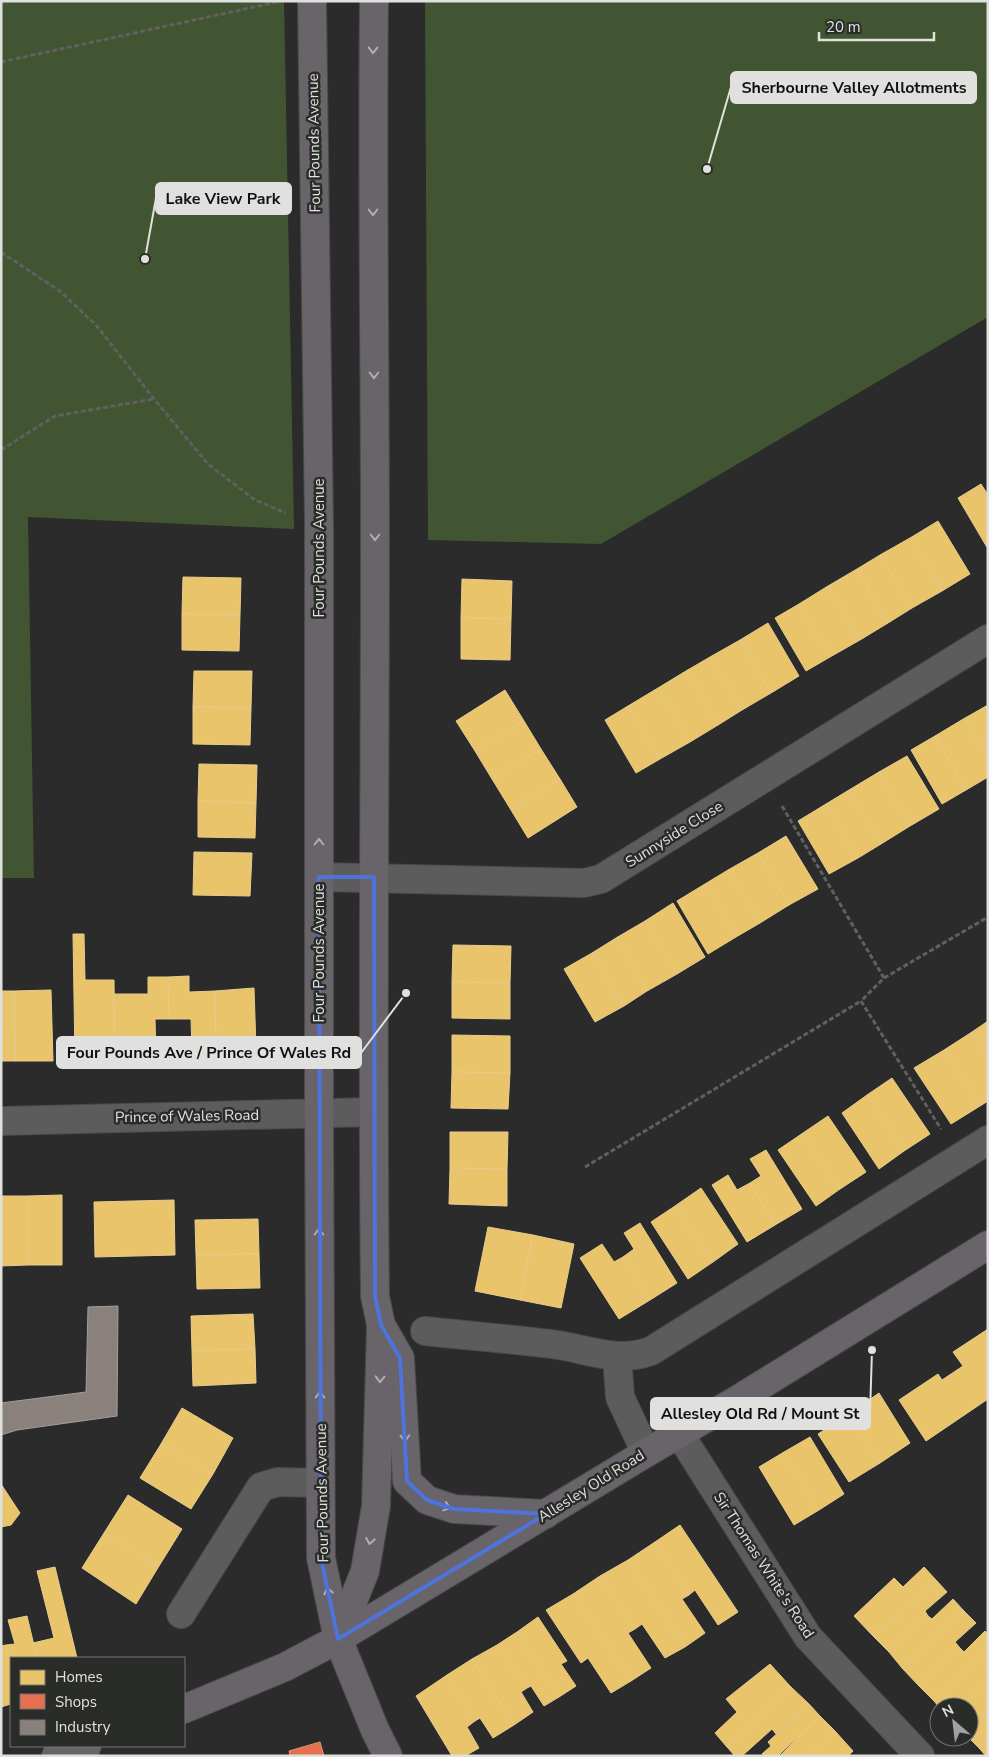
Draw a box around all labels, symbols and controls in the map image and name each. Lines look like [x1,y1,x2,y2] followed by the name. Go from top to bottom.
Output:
[819,10,934,42] scale bar
[826,17,861,37] text: 20 m
[368,46,378,54] one-way arrow
[731,72,976,103] callout: Sherbourne Valley Allotments
[303,73,325,213] street label: Four Pounds Avenue
[741,77,967,99] text: Sherbourne Valley Allotments
[156,183,291,214] callout: Lake View Park
[166,188,281,210] text: Lake View Park
[368,209,378,217] one-way arrow
[369,372,379,379] one-way arrow
[309,478,329,618] street label: Four Pounds Avenue
[370,534,380,542] one-way arrow
[621,796,727,872] street label: Sunnyside Close
[314,838,324,846] one-way arrow
[309,883,329,1023] street label: Four Pounds Avenue
[57,1037,361,1068] callout: Four Pounds Ave / Prince Of Wales Rd
[67,1042,351,1064] text: Four Pounds Ave / Prince Of Wales Rd
[115,1105,259,1127] street label: Prince of Wales Road
[314,1228,324,1236] one-way arrow
[374,1375,385,1383] one-way arrow
[315,1390,325,1398] one-way arrow
[651,1398,870,1429] callout: Allesley Old Rd / Mount St
[661,1403,860,1425] text: Allesley Old Rd / Mount St
[311,1423,333,1563] street label: Four Pounds Avenue
[399,1434,410,1442] one-way arrow
[534,1445,648,1527] street label: Allesley Old Road
[709,1488,819,1642] street label: Sir Thomas White's Road
[443,1501,451,1511] one-way arrow
[366,1537,376,1545] one-way arrow
[323,1587,334,1596] one-way arrow
[10,1657,185,1747] legend
[55,1667,103,1687] text: Homes
[55,1692,97,1712] text: Shops
[929,1697,979,1747] north arrow
[939,1700,957,1722] text: N
[55,1717,111,1737] text: Industry

